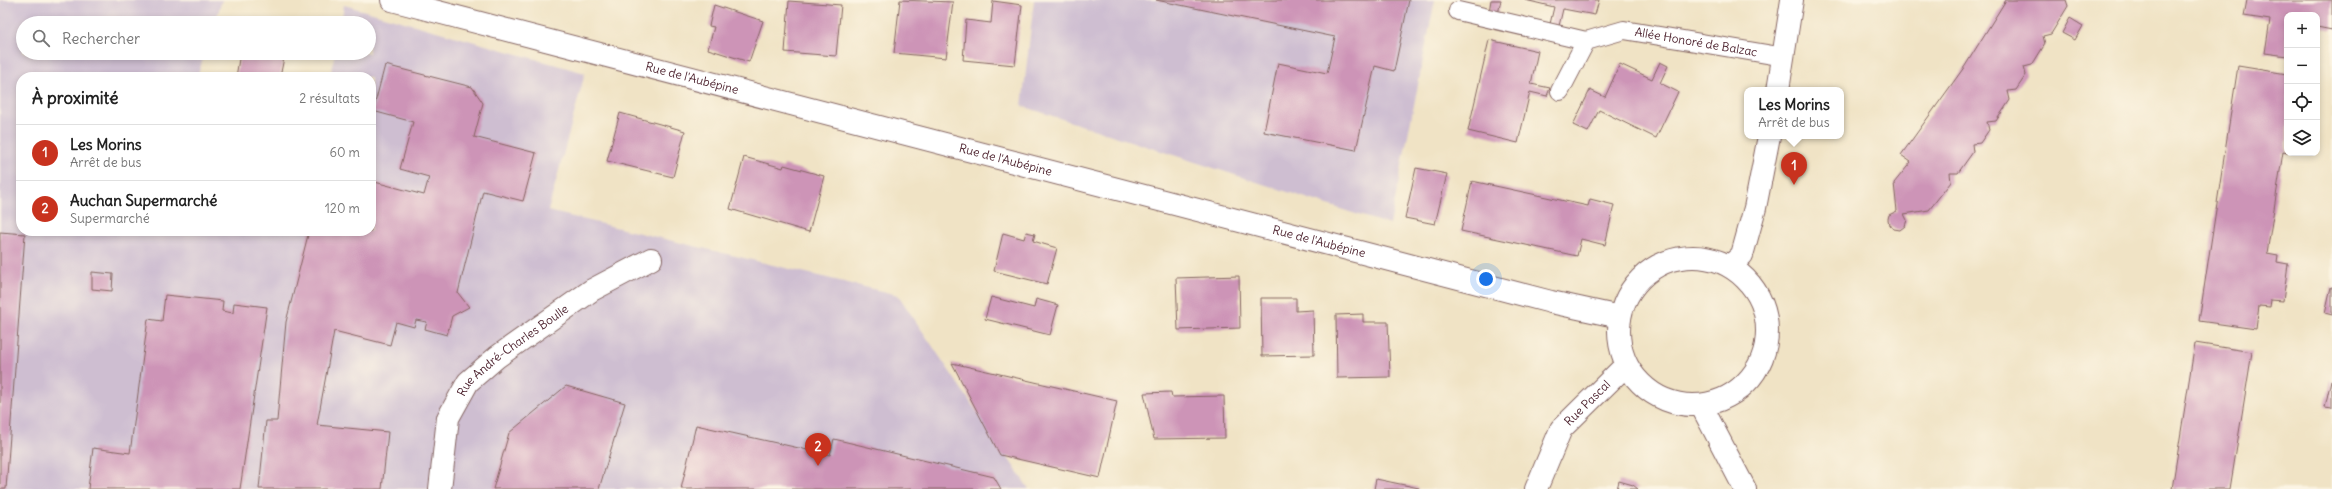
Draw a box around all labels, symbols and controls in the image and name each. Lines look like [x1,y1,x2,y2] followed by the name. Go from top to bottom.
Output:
[2284,12,2320,156] map controls
[2284,12,2320,48] button: +
[16,16,376,60] search box
[1634,24,1759,59] street label: Allée Honoré de Balzac
[30,27,52,49] icon: search
[62,29,140,48] text: Rechercher
[2284,48,2320,84] button: −
[644,58,740,97] street label: Rue de l'Aubépine
[2284,84,2320,120] button: locate
[32,87,118,109] text: À proximité
[1744,87,1844,139] popup
[299,90,360,107] text: 2 résultats
[1758,95,1830,114] text: Les Morins
[1758,114,1830,131] text: Arrêt de bus
[2284,120,2320,156] button: layers
[70,135,142,154] text: Les Morins
[958,140,1054,179] street label: Rue de l'Aubépine
[42,144,48,161] text: 1
[329,144,360,161] text: 60 m
[1781,152,1807,185] pin: 1
[70,154,141,171] text: Arrêt de bus
[70,191,217,210] text: Auchan Supermarché
[41,200,49,217] text: 2
[325,200,360,217] text: 120 m
[70,210,150,227] text: Supermarché
[1271,222,1367,260] street label: Rue de l'Aubépine
[1476,269,1496,289] your location
[454,301,571,399] street label: Rue André-Charles Boulle
[1561,377,1613,429] street label: Rue Pascal
[805,433,831,466] pin: 2

